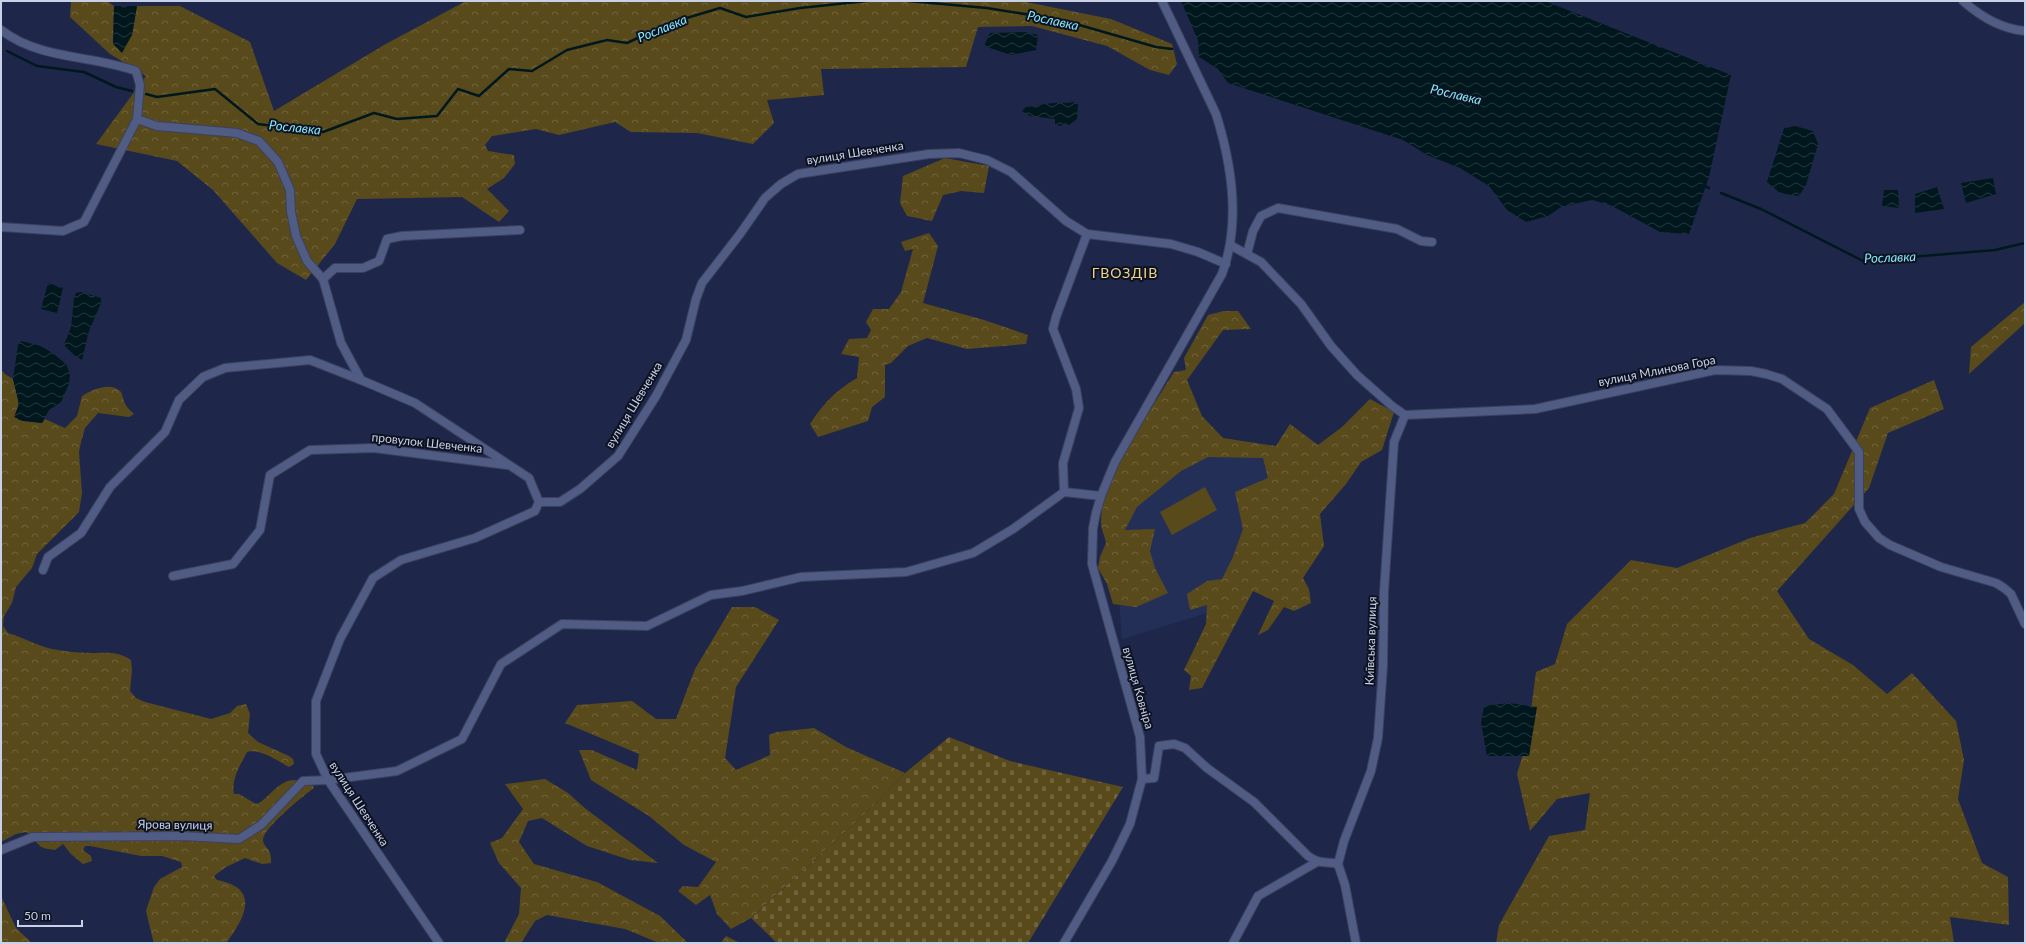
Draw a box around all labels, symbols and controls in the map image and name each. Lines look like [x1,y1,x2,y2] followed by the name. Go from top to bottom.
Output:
[1026,7,1080,33] water label: Рославка
[635,11,689,45] water label: Рославка
[1429,80,1484,108] water label: Рославка
[268,116,322,138] water label: Рославка
[805,137,905,168] street label: вулиця Шевченка
[1864,248,1917,266] water label: Рославка
[1092,264,1158,281] district label: ГВОЗДІВ
[1597,352,1717,389] street label: вулиця Млинова Гора
[602,359,665,451] street label: вулиця Шевченка
[371,429,483,456] street label: провулок Шевченка
[1361,596,1380,686] street label: Київська вулиця
[1120,645,1157,730] street label: вулиця Ковніра
[326,759,392,849] street label: вулиця Шевченка
[136,816,213,833] street label: Ярова вулиця
[18,902,82,928] scale bar
[24,908,51,923] text: 50 m

